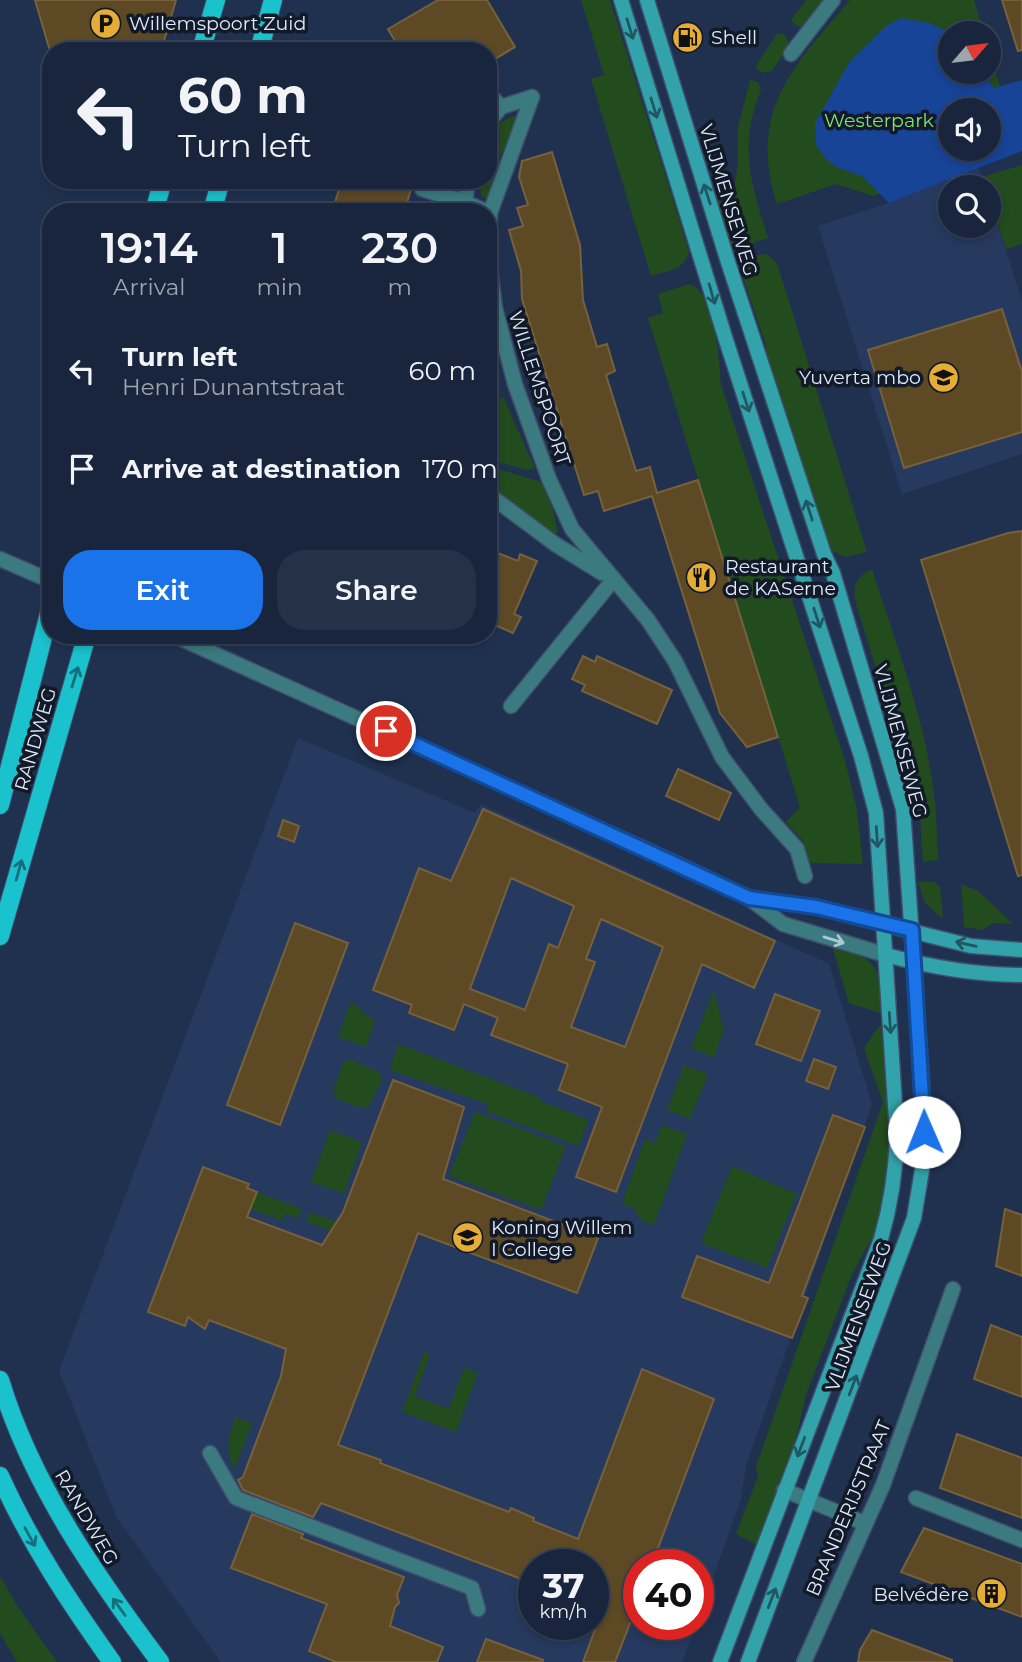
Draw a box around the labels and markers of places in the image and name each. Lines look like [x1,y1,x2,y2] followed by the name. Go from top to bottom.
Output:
[89,6,123,40] parking icon: Willemspoort Zuid
[129,12,306,35] place label: Willemspoort Zuid
[671,20,705,54] fuel station icon: Shell
[711,26,757,49] place label: Shell
[927,360,961,394] school or university icon: Yuverta mbo
[799,366,921,389] place label: Yuverta mbo
[725,555,836,600] place label: Restaurant de KASerne
[685,560,719,594] restaurant icon: Restaurant de KASerne
[356,701,416,761] pin
[491,1216,633,1261] place label: Koning Willem I College
[451,1221,485,1255] school or university icon: Koning Willem I College
[975,1577,1009,1611] building icon: Belvédère
[873,1583,969,1606] place label: Belvédère

